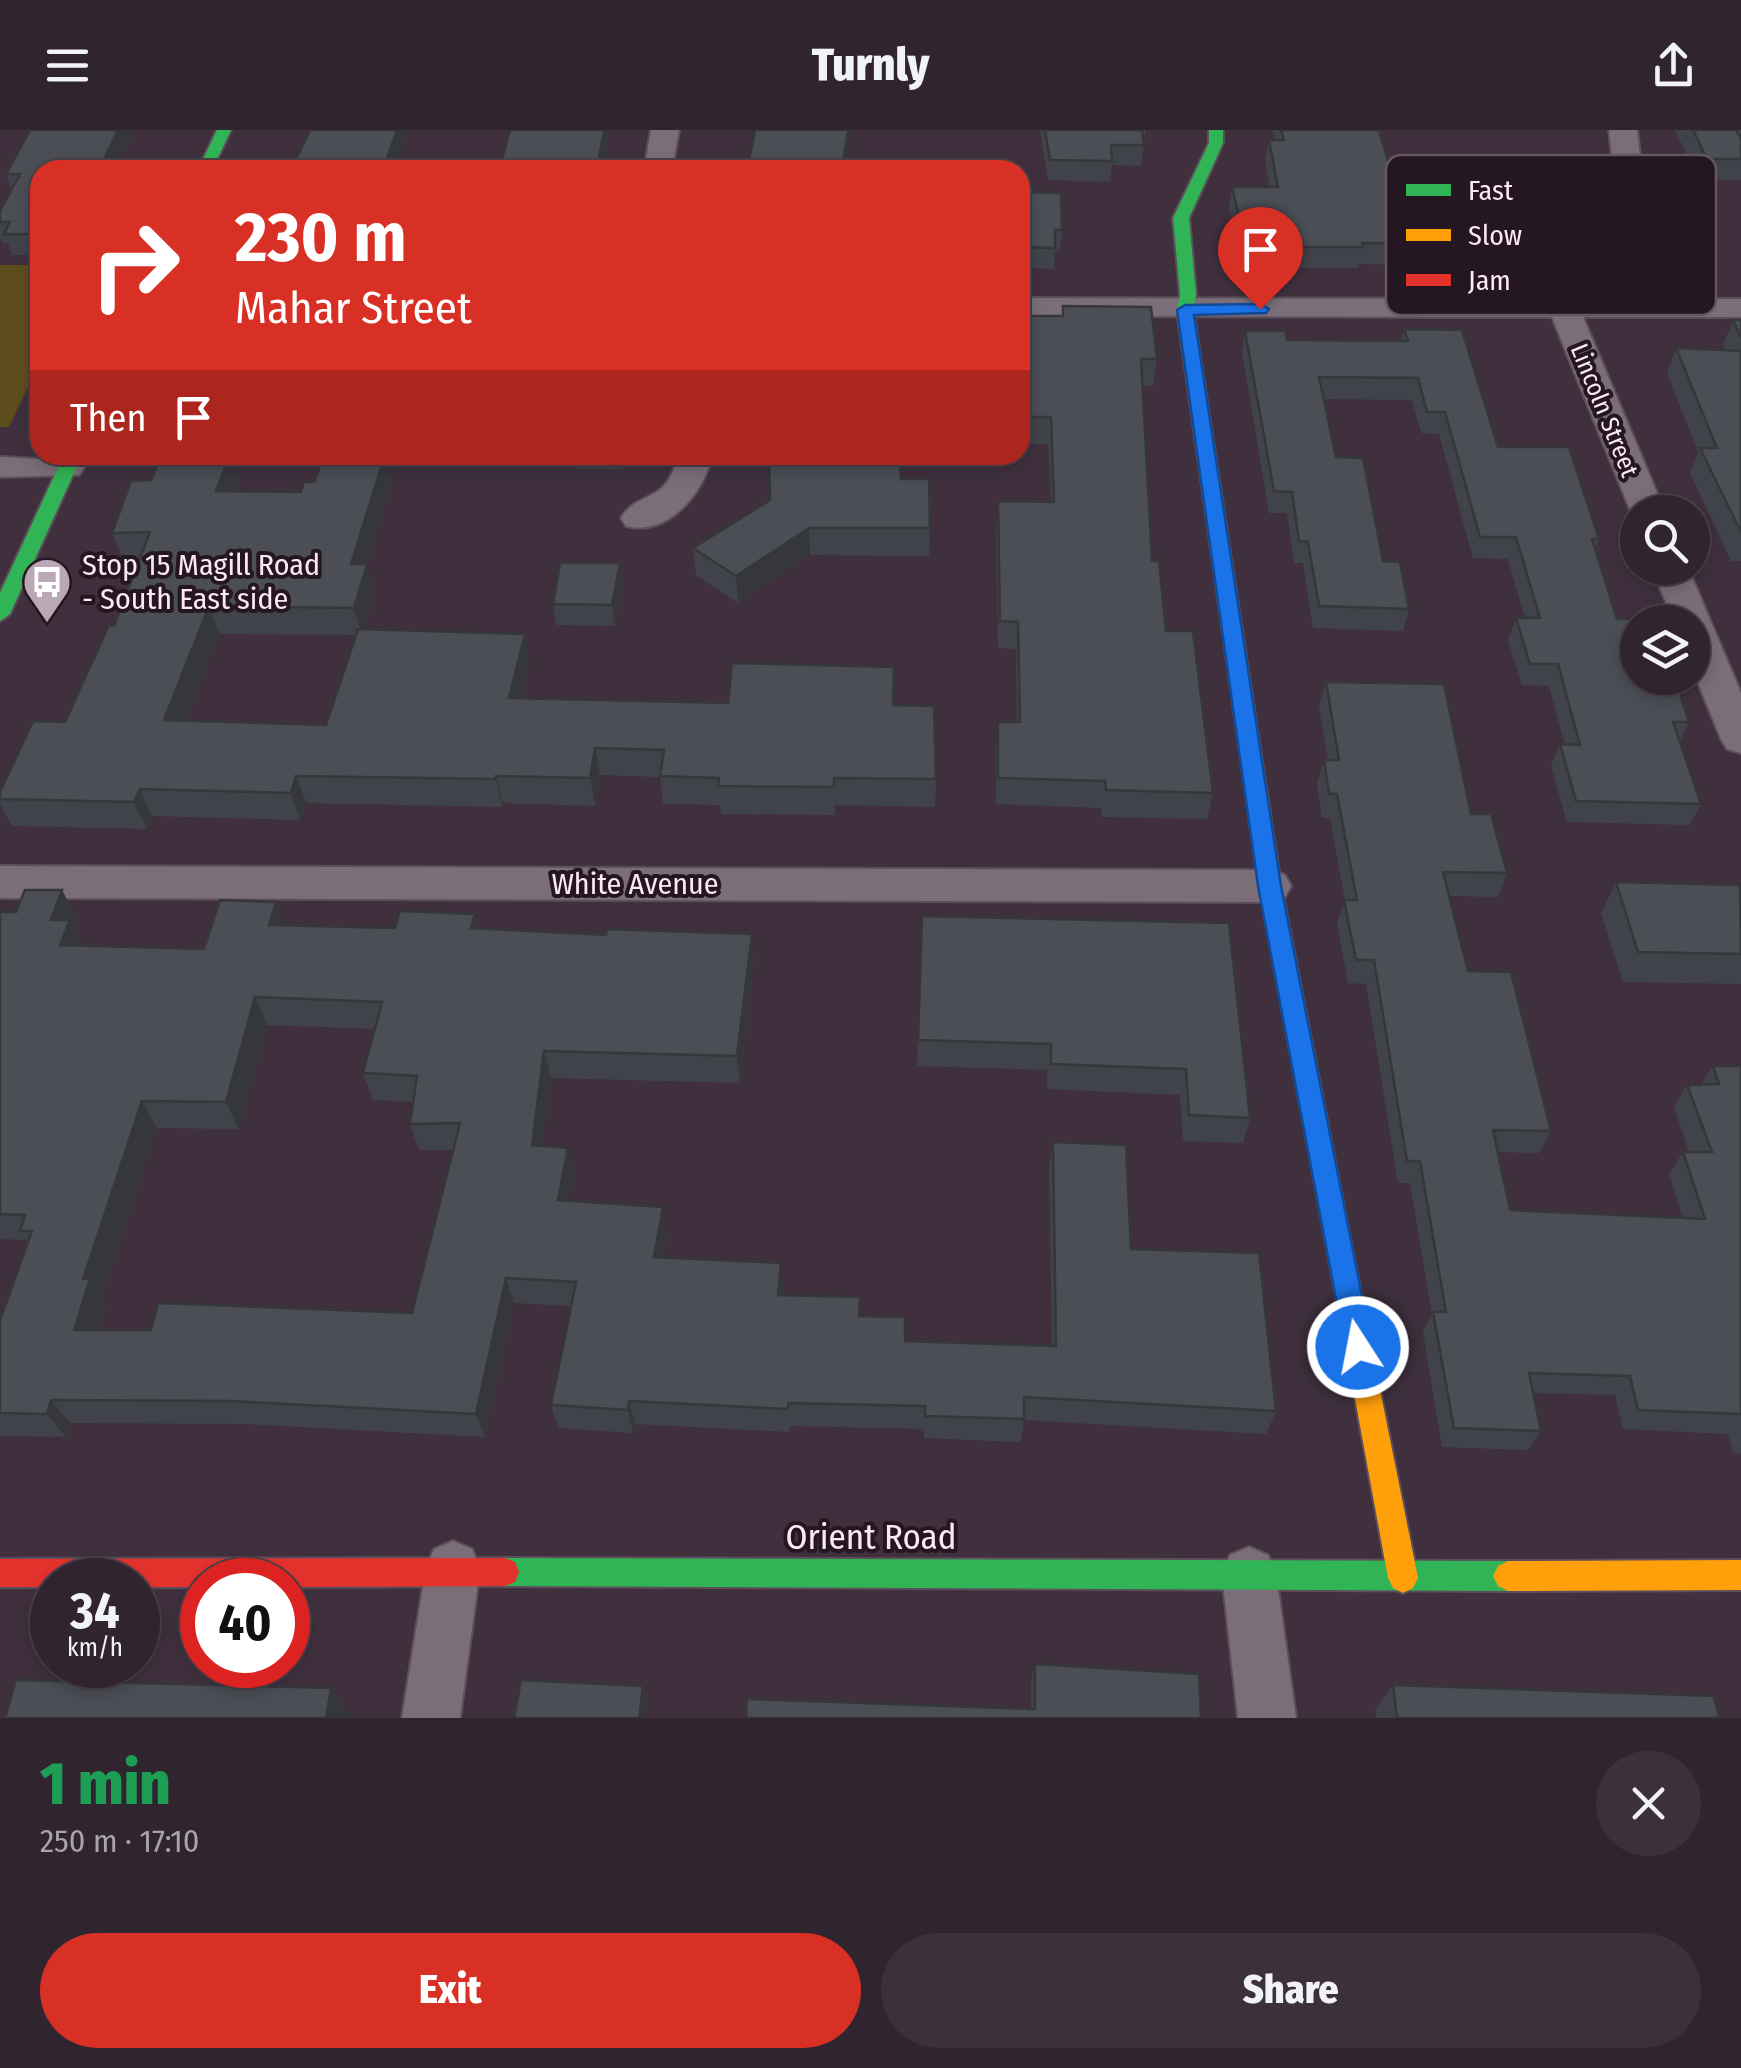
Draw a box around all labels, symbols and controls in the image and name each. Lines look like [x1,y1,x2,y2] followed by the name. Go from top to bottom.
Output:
[40,38,95,93] icon: menu
[812,38,929,92] text: Turnly
[1646,38,1701,93] icon: share
[1386,155,1716,315] legend
[1468,174,1514,207] text: Fast
[235,196,407,280] text: 230 m
[70,200,200,330] icon: right
[1218,207,1303,310] pin
[1468,219,1522,252] text: Slow
[1233,222,1288,277] icon: arrive
[1468,264,1511,297] text: Jam
[235,281,472,335] text: Mahar Street
[1564,339,1645,482] street label: Lincoln Street
[166,390,221,445] icon: arrive
[70,395,146,441] text: Then
[1620,495,1710,695] map controls
[1620,495,1710,585] button: search
[82,547,320,617] place label: Stop 15 Magill Road - South East side
[21,556,73,624] bus stop icon: Stop 15 Magill Road - South East side
[1620,605,1710,695] button: layers
[551,866,719,902] street label: White Avenue
[1306,1295,1410,1399] position arrow
[786,1516,956,1558] street label: Orient Road
[180,1558,310,1688] speed limit sign: 40
[70,1581,120,1641] text: 34
[67,1633,123,1663] text: km/h
[40,1748,171,1820] text: 1 min
[1596,1751,1701,1856] button: close
[40,1822,200,1860] text: 250 m · 17:10
[40,1933,861,2048] button: Exit
[881,1933,1701,2048] button: Share

